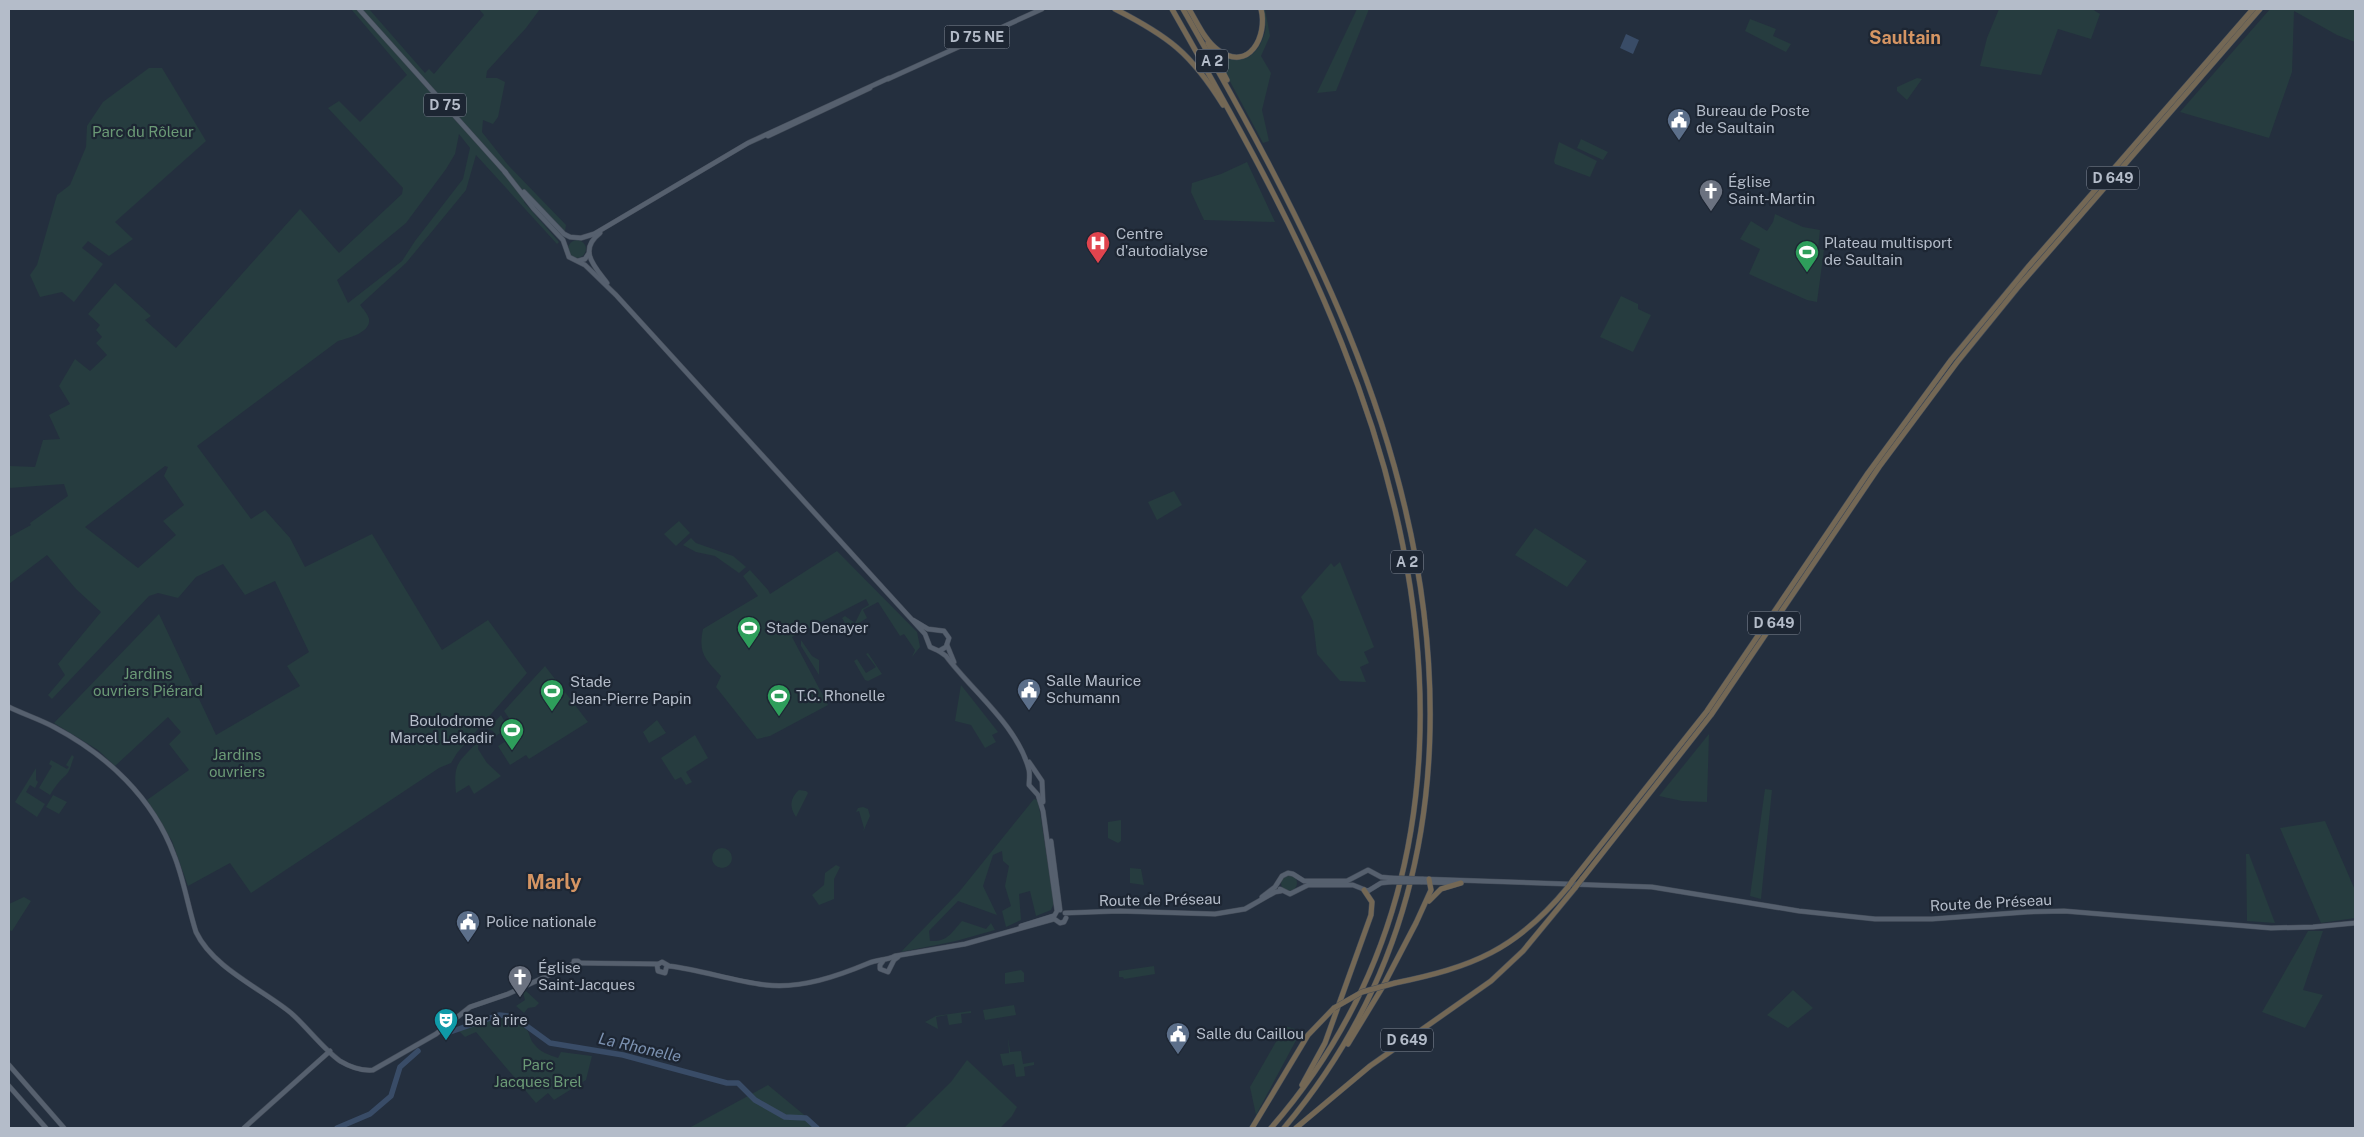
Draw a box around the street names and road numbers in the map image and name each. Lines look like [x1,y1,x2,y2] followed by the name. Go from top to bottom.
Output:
[944,26,1010,48] road number: D 75 NE
[1196,49,1228,72] road number: A 2
[424,94,466,116] road number: D 75
[2087,167,2139,190] road number: D 649
[1391,550,1423,574] road number: A 2
[1748,612,1800,634] road number: D 649
[1099,890,1221,909] street label: Route de Préseau
[1929,891,2052,914] street label: Route de Préseau
[1381,1028,1433,1052] road number: D 649

